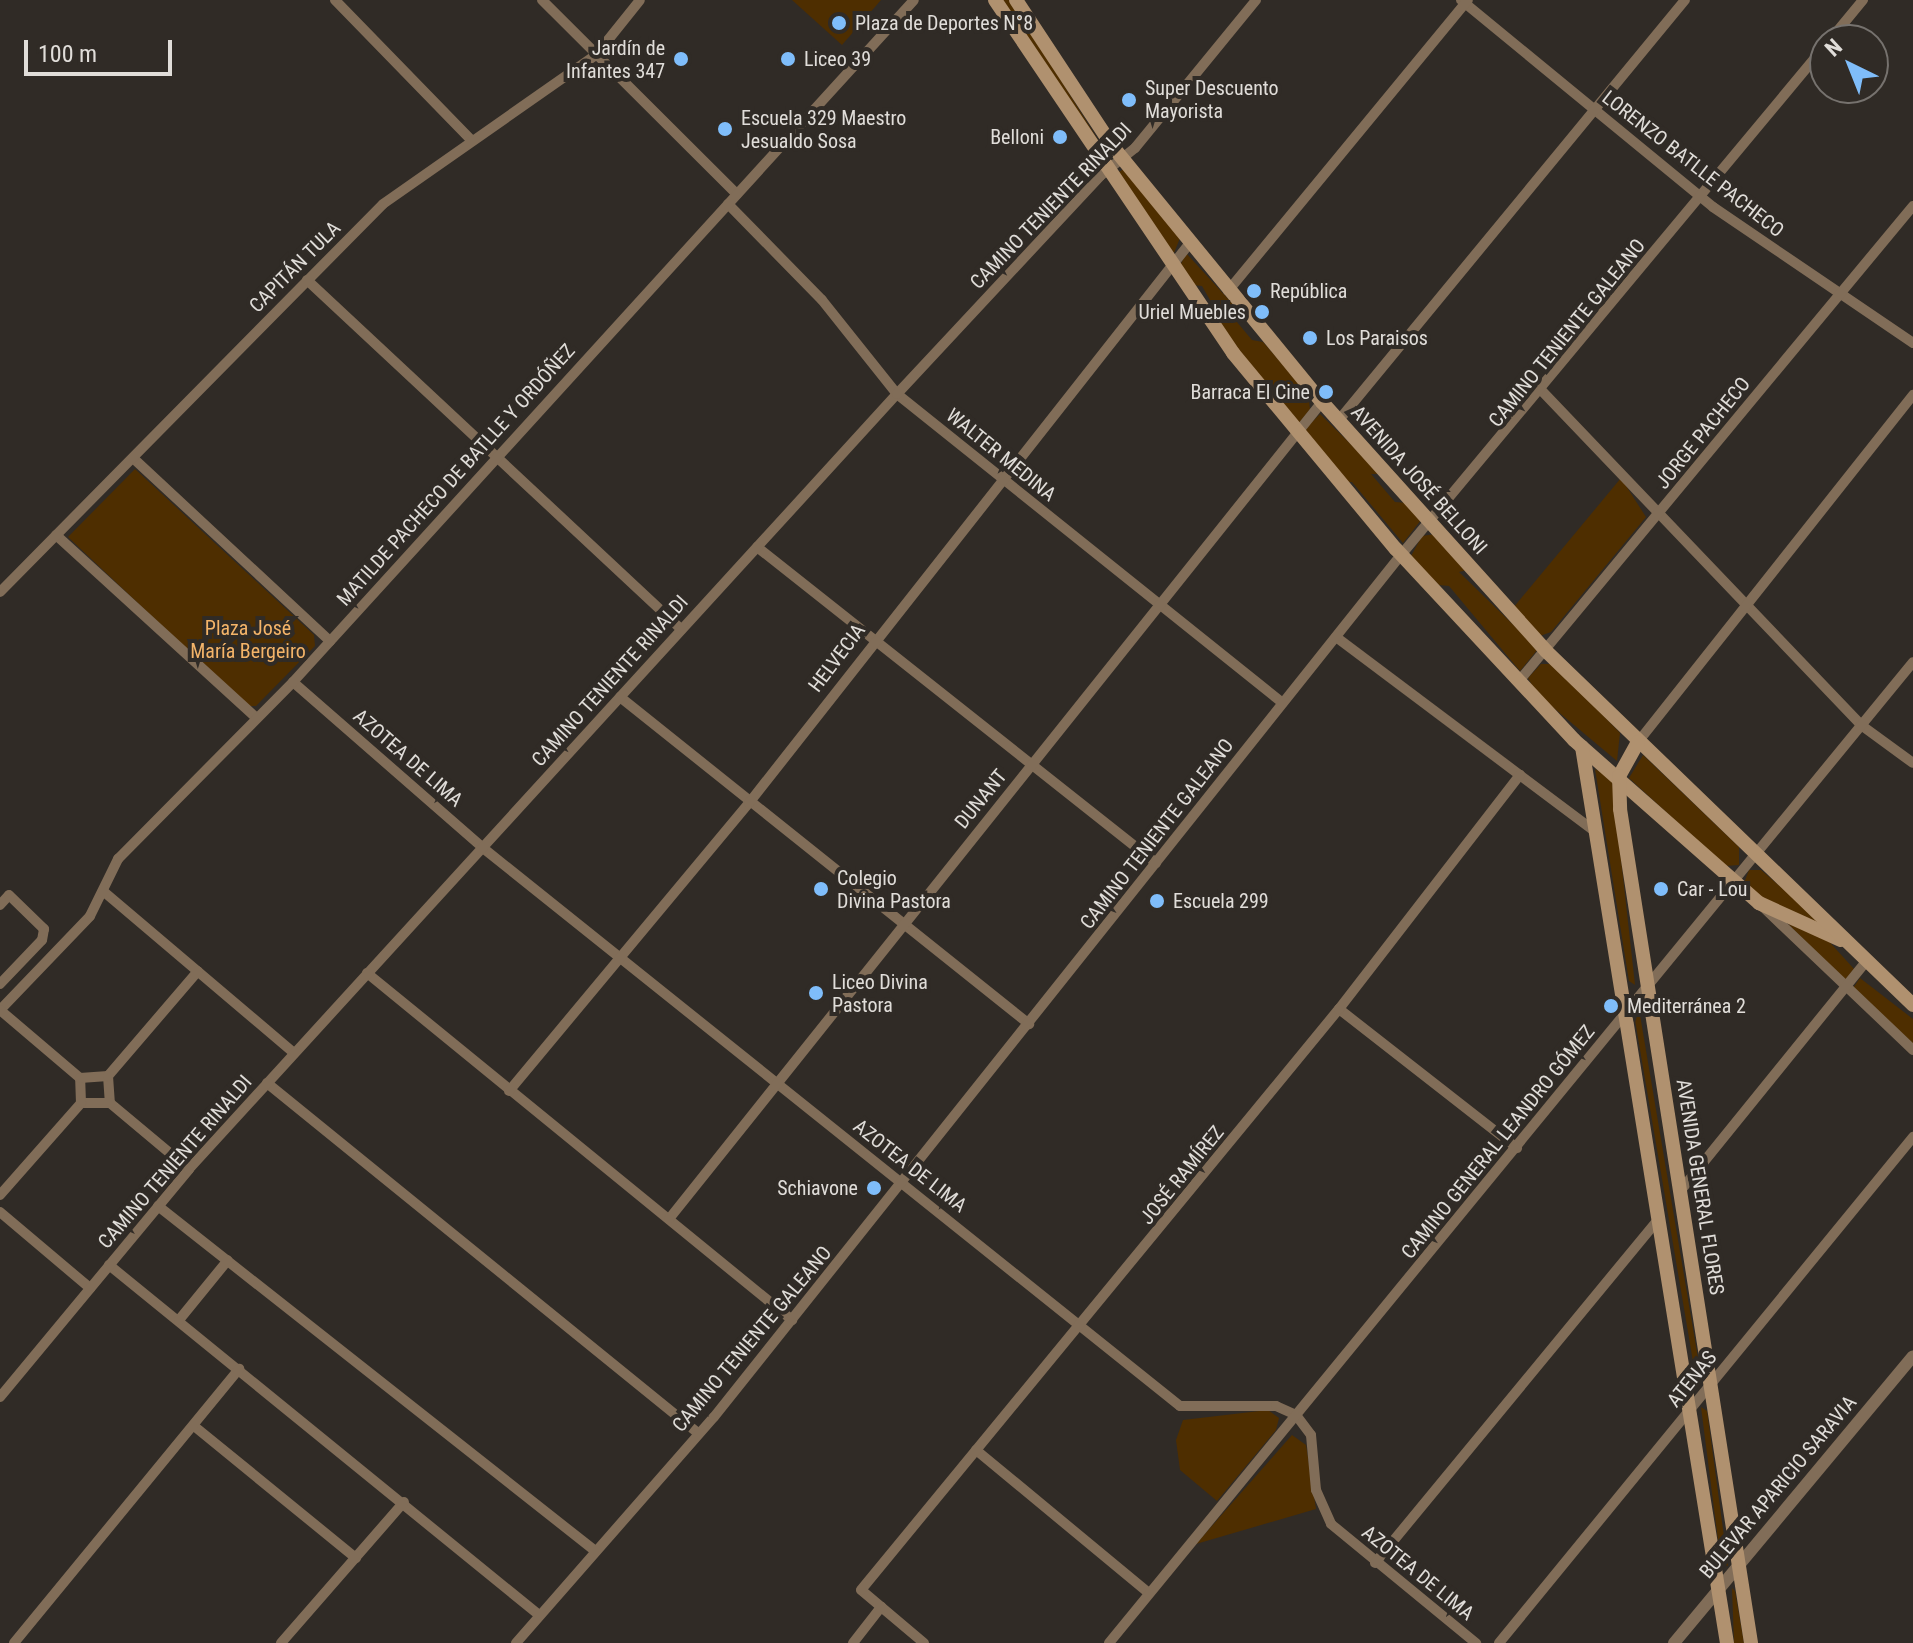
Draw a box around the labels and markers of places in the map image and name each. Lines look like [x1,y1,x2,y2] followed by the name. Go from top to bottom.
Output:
[855,11,1033,35] place label: Plaza de Deportes N°8
[830,14,848,32] marker: Plaza de Deportes N°8
[566,36,665,83] place label: Jardín de Infantes 347
[804,47,871,71] place label: Liceo 39
[672,50,690,68] marker: Jardín de Infantes 347
[779,50,797,68] marker: Liceo 39
[1145,76,1279,123] place label: Super Descuento Mayorista
[1120,91,1138,109] marker: Super Descuento Mayorista
[741,106,906,153] place label: Escuela 329 Maestro Jesualdo Sosa
[716,120,734,138] marker: Escuela 329 Maestro Jesualdo Sosa
[990,125,1044,149] place label: Belloni
[1051,128,1069,146] marker: Belloni
[1270,279,1347,303] place label: República
[1245,282,1263,300] marker: República
[1138,300,1246,324] place label: Uriel Muebles
[1253,303,1271,321] marker: Uriel Muebles
[1326,326,1428,350] place label: Los Paraisos
[1301,329,1319,347] marker: Los Paraisos
[1191,380,1310,404] place label: Barraca El Cine
[1317,383,1335,401] marker: Barraca El Cine
[837,866,951,913] place label: Colegio Divina Pastora
[1677,877,1747,901] place label: Car - Lou
[812,880,830,898] marker: Colegio Divina Pastora
[1652,880,1670,898] marker: Car - Lou
[1173,889,1269,913] place label: Escuela 299
[1148,892,1166,910] marker: Escuela 299
[832,970,928,1017] place label: Liceo Divina Pastora
[807,984,825,1002] marker: Liceo Divina Pastora
[1627,994,1746,1018] place label: Mediterránea 2
[1602,997,1620,1015] marker: Mediterránea 2
[777,1176,858,1200] place label: Schiavone
[865,1179,883,1197] marker: Schiavone

